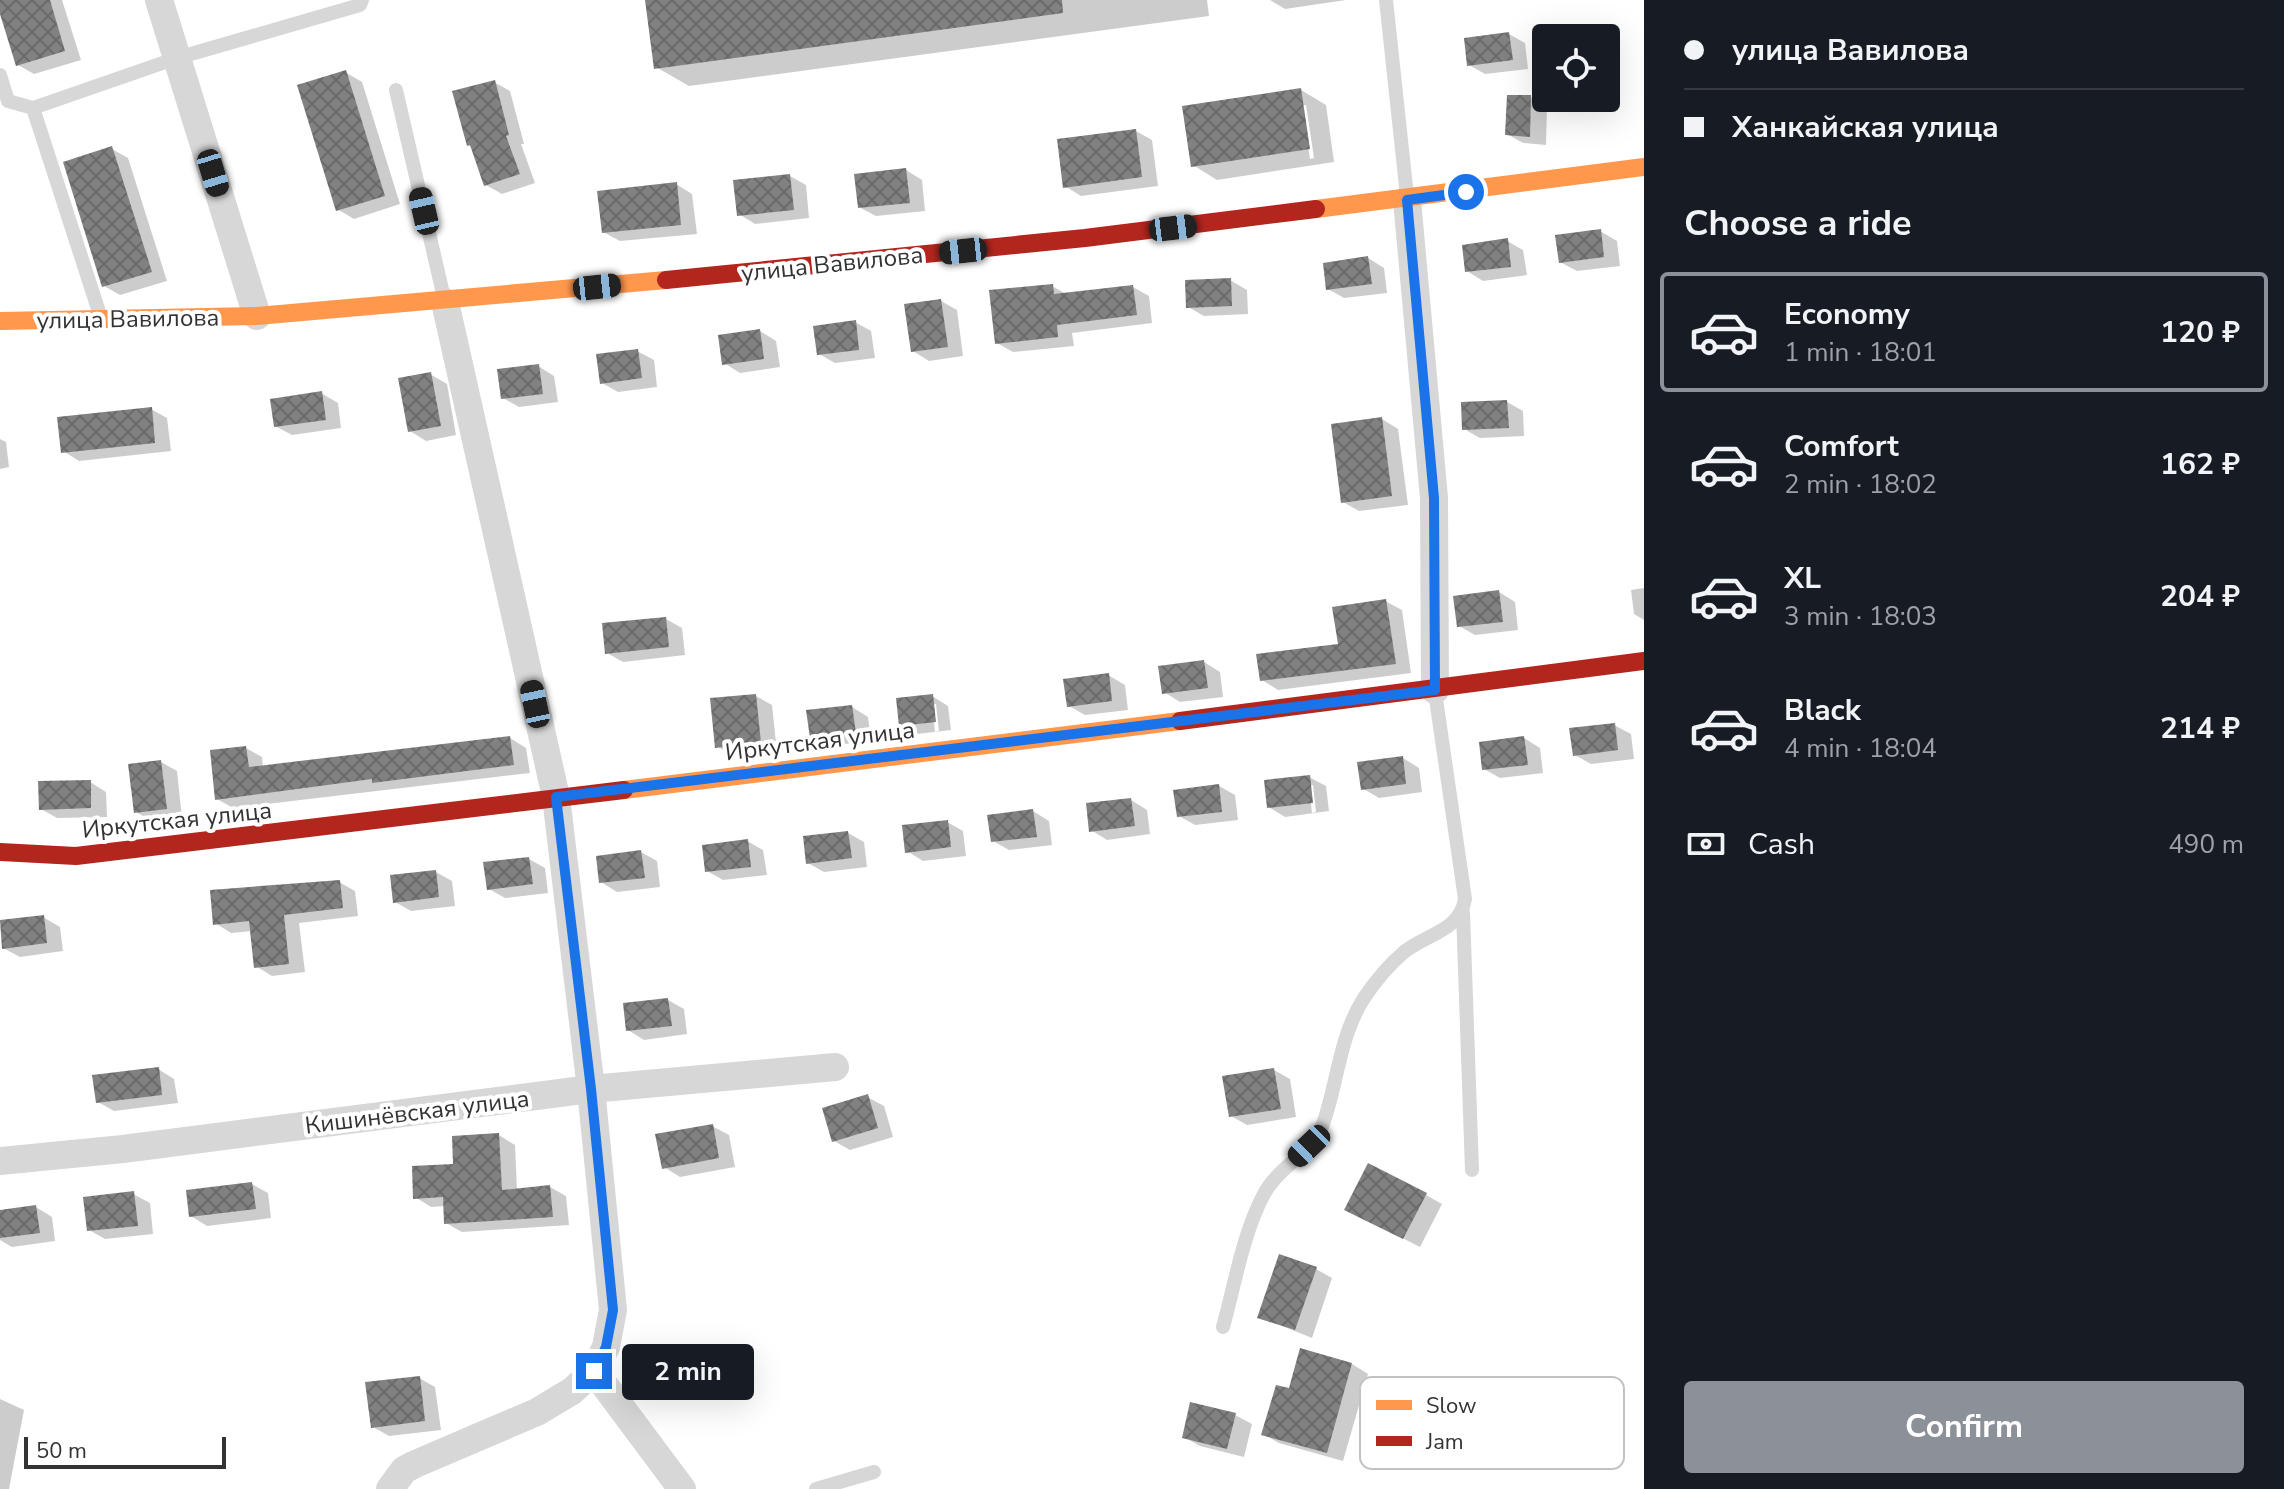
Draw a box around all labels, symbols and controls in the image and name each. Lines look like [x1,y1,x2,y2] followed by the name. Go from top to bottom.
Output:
[1532,24,1620,112] map controls
[1532,24,1620,112] button: locate
[1732,30,1969,71] text: улица Вавилова
[1732,107,1999,148] text: Ханкайская улица
[195,147,231,199] car
[1448,174,1484,210] route start
[407,185,441,237] car
[1684,199,1912,248] text: Choose a ride
[1148,213,1198,243] car
[938,237,988,265] car
[739,239,925,289] street label: улица Вавилова
[572,273,622,301] car
[1784,294,1910,335] text: Economy
[1688,296,1760,368] icon: car
[36,301,220,337] street label: улица Вавилова
[2160,312,2240,353] text: 120 ₽
[1784,335,1937,370] text: 1 min · 18:01
[1784,426,1899,467] text: Comfort
[1688,428,1760,500] icon: car
[2160,444,2240,485] text: 162 ₽
[1784,467,1937,502] text: 2 min · 18:02
[1784,558,1821,599] text: XL
[1688,560,1760,632] icon: car
[2160,576,2240,617] text: 204 ₽
[1784,599,1937,634] text: 3 min · 18:03
[518,678,552,730] car
[1784,690,1861,731] text: Black
[1688,692,1760,764] icon: car
[2160,708,2240,749] text: 214 ₽
[723,713,917,769] street label: Иркутская улица
[1784,731,1937,766] text: 4 min · 18:04
[80,794,274,846] street label: Иркутская улица
[1684,822,1728,866] icon: cash
[1748,824,1815,865] text: Cash
[2168,827,2244,862] text: 490 m
[303,1082,531,1142] street label: Кишинёвская улица
[1283,1121,1335,1171] car
[622,1343,754,1399] callout: 2 min
[576,1353,612,1389] route end
[654,1354,722,1389] text: 2 min
[1360,1377,1624,1469] legend
[1684,1381,2244,1473] button: Confirm
[1426,1391,1477,1421] text: Slow
[1425,1427,1464,1457] text: Jam
[24,1433,226,1469] scale bar
[36,1436,87,1466] text: 50 m

